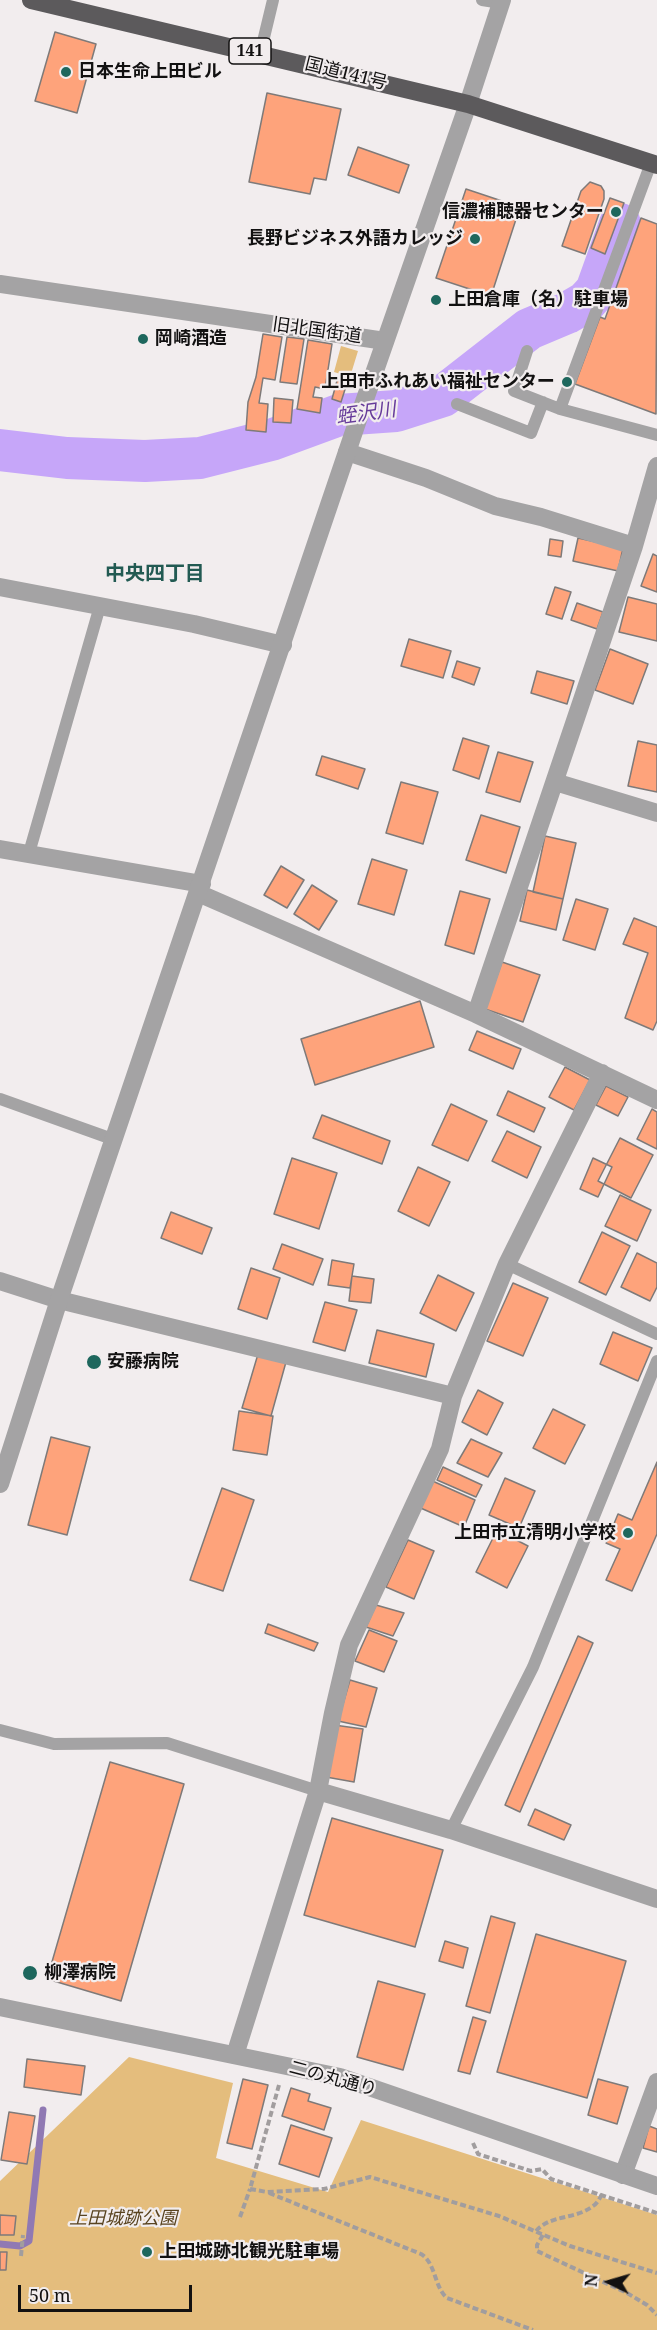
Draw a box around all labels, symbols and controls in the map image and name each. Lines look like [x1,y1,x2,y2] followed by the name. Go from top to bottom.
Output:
[229,38,271,64] road number: 141
[303,53,389,95] street label: 国道141号
[78,61,222,83] place label: 日本生命上田ビル
[59,65,73,79] marker: 日本生命上田ビル
[442,201,604,223] place label: 信濃補聴器センター
[609,205,623,219] marker: 信濃補聴器センター
[247,228,463,250] place label: 長野ビジネス外語カレッジ
[468,232,482,246] marker: 長野ビジネス外語カレッジ
[448,289,628,311] place label: 上田倉庫（名）駐車場
[429,293,443,307] marker: 上田倉庫（名）駐車場
[271,314,363,348] street label: 旧北国街道
[155,328,227,350] place label: 岡崎酒造
[136,332,150,346] marker: 岡崎酒造
[321,371,555,393] place label: 上田市ふれあい福祉センター
[560,375,574,389] marker: 上田市ふれあい福祉センター
[335,398,397,430] water label: 蛭沢川
[105,562,205,586] district label: 中央四丁目
[107,1351,179,1373] place label: 安藤病院
[85,1353,103,1371] marker: 安藤病院
[454,1522,616,1544] place label: 上田市立清明小学校
[621,1526,635,1540] marker: 上田市立清明小学校
[44,1962,116,1984] place label: 柳澤病院
[21,1964,39,1982] marker: 柳澤病院
[287,2057,379,2101] street label: 二の丸通り
[69,2208,177,2230] park label: 上田城跡公園
[159,2241,339,2263] place label: 上田城跡北観光駐車場
[140,2245,154,2259] marker: 上田城跡北観光駐車場
[579,2252,639,2312] north arrow
[21,2273,195,2311] scale bar
[580,2273,603,2288] text: N
[29,2283,71,2307] text: 50 m

